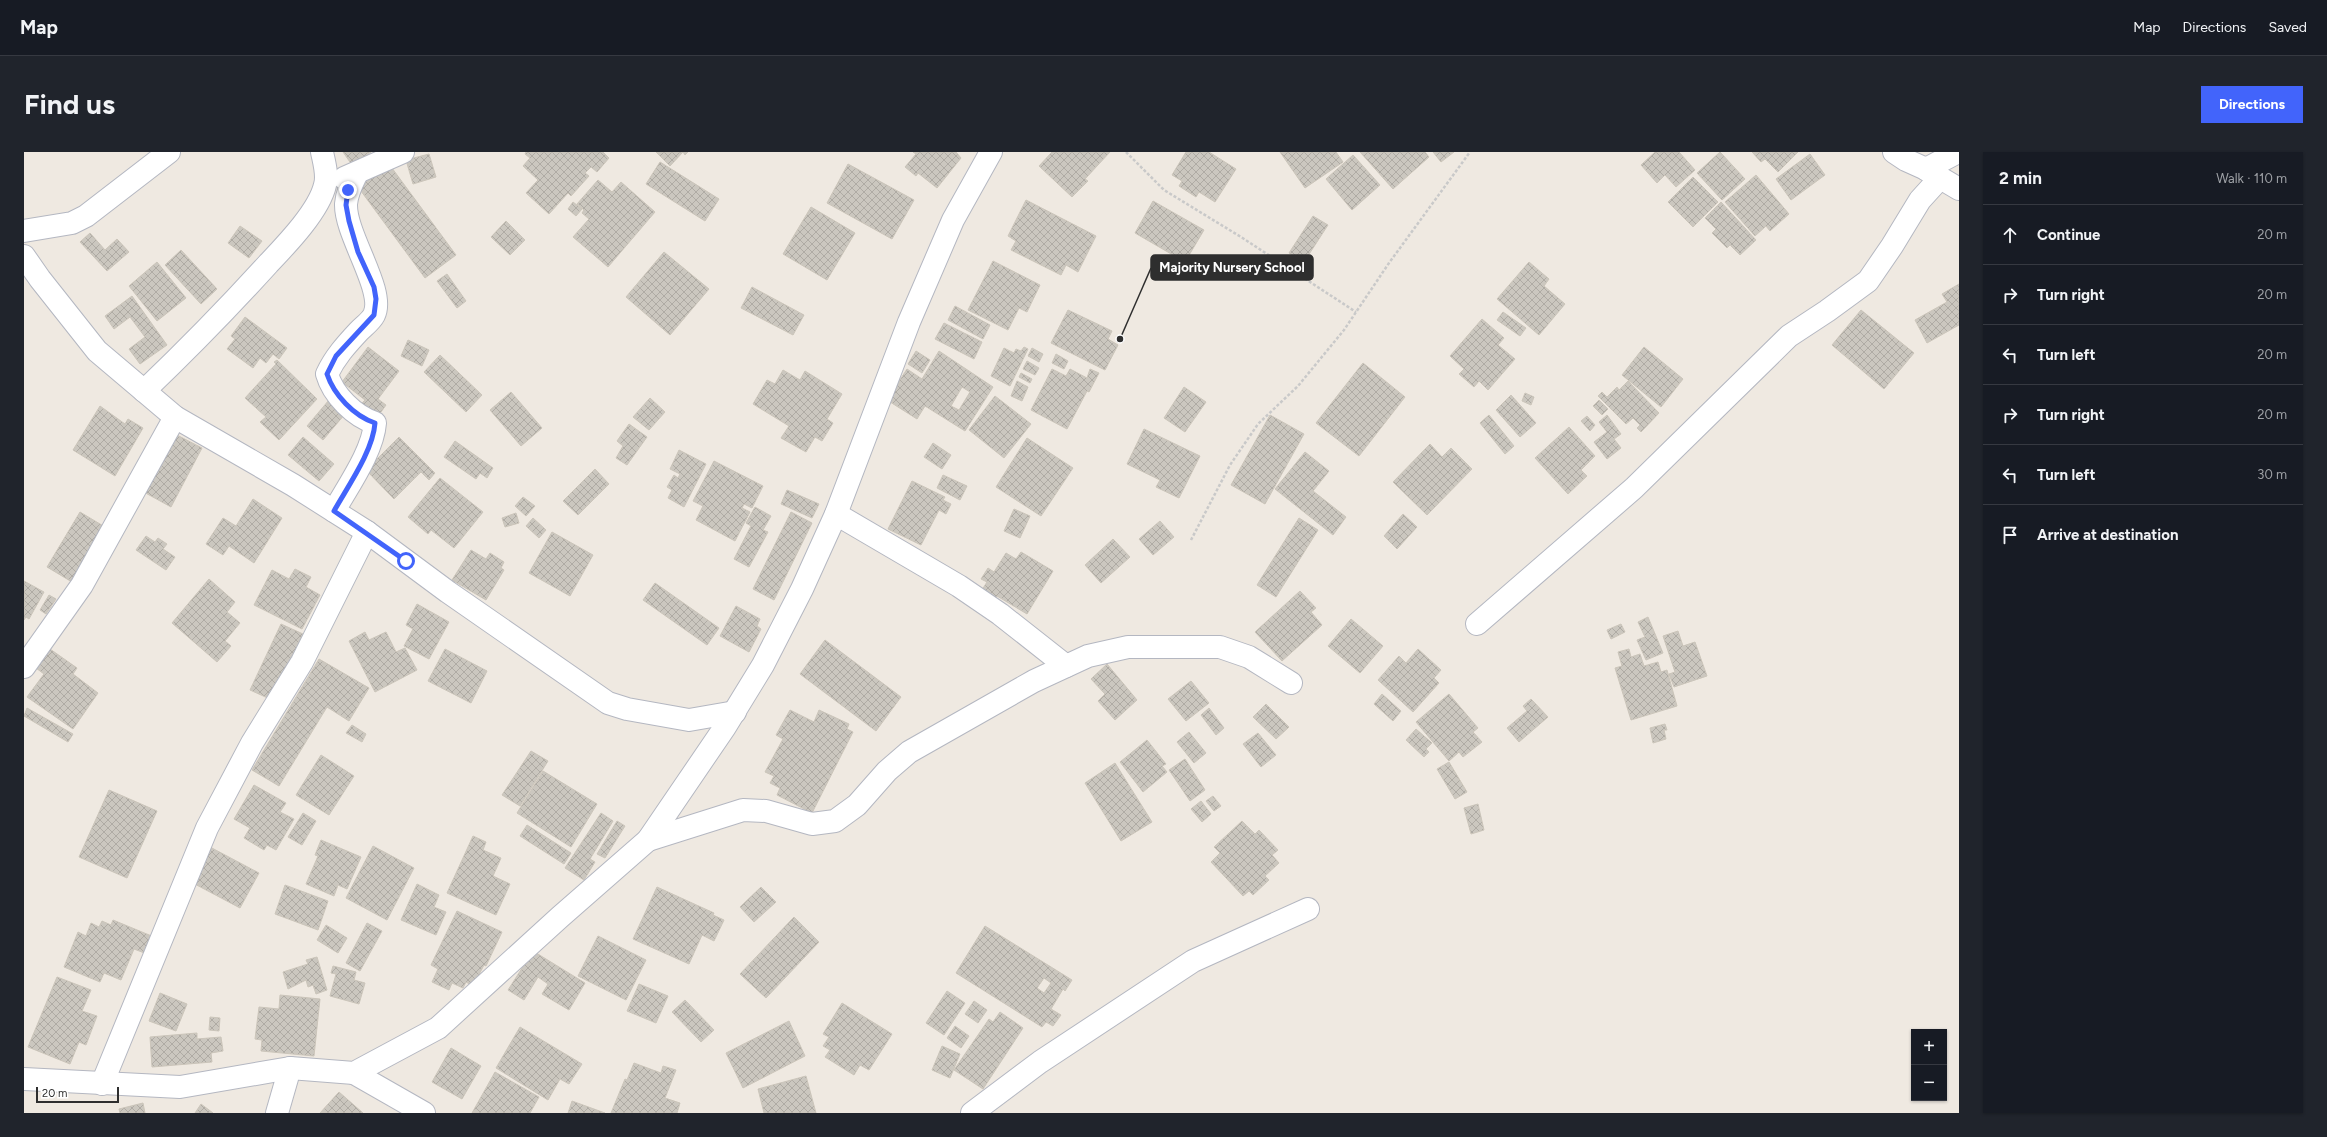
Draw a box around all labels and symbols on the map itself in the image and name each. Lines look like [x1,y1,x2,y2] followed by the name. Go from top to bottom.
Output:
[339,181,357,199] route end
[1151,255,1313,280] callout: Majority Nursery School
[1159,260,1305,275] text: Majority Nursery School
[397,552,415,570] route start
[36,1085,119,1104] scale bar

